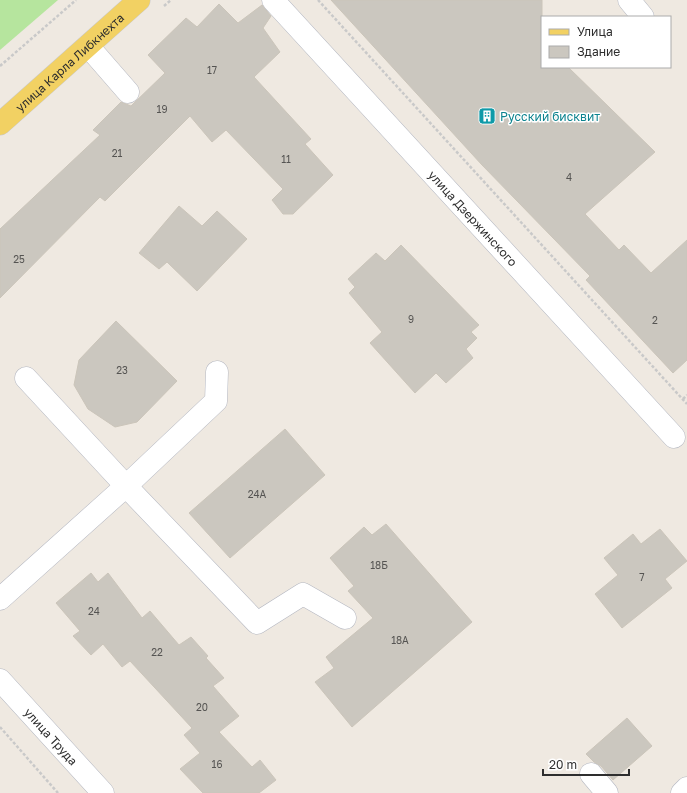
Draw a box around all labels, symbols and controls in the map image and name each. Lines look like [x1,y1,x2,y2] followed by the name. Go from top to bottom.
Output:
[12,10,127,114] street label: улица Карла Либкнехта
[541,16,671,68] legend
[577,24,613,39] text: Улица
[577,44,620,59] text: Здание
[207,64,217,76] house number: 17
[157,103,167,115] house number: 19
[477,106,497,126] building icon: Русский бисквит
[500,109,600,124] place label: Русский бисквит
[112,147,122,159] house number: 21
[281,153,291,165] house number: 11
[425,167,521,269] street label: улица Дзержинского
[566,171,572,183] house number: 4
[13,253,25,265] house number: 25
[408,313,414,325] house number: 9
[652,314,658,326] house number: 2
[116,364,128,376] house number: 23
[248,488,267,500] house number: 24А
[370,559,388,571] house number: 18Б
[639,571,645,583] house number: 7
[88,605,100,617] house number: 24
[391,634,409,646] house number: 18А
[151,646,163,658] house number: 22
[196,701,208,713] house number: 20
[21,704,81,768] street label: улица Труда
[543,751,629,777] scale bar
[549,757,577,772] text: 20 m
[212,758,222,770] house number: 16

